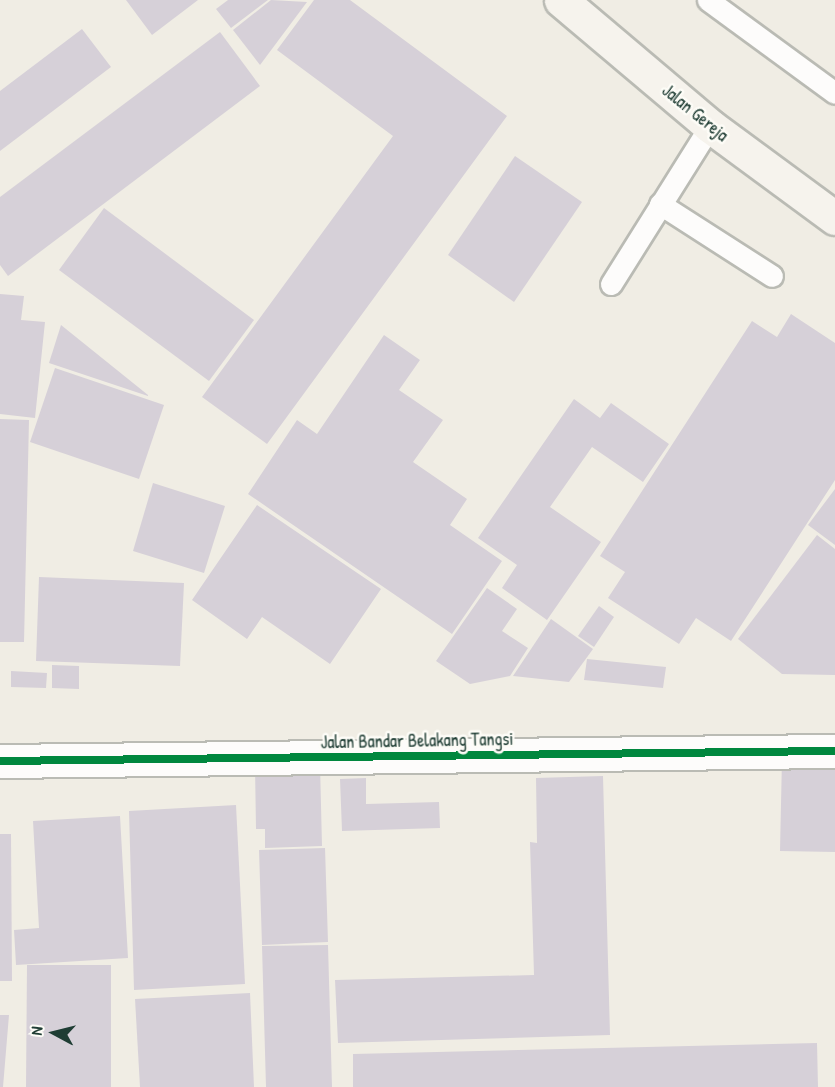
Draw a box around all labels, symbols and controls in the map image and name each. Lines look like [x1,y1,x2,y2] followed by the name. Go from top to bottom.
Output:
[657,80,733,146] street label: Jalan Gereja
[320,729,514,753] street label: Jalan Bandar Belakang Tangsi
[24,1003,84,1063] north arrow
[25,1025,48,1036] text: N

